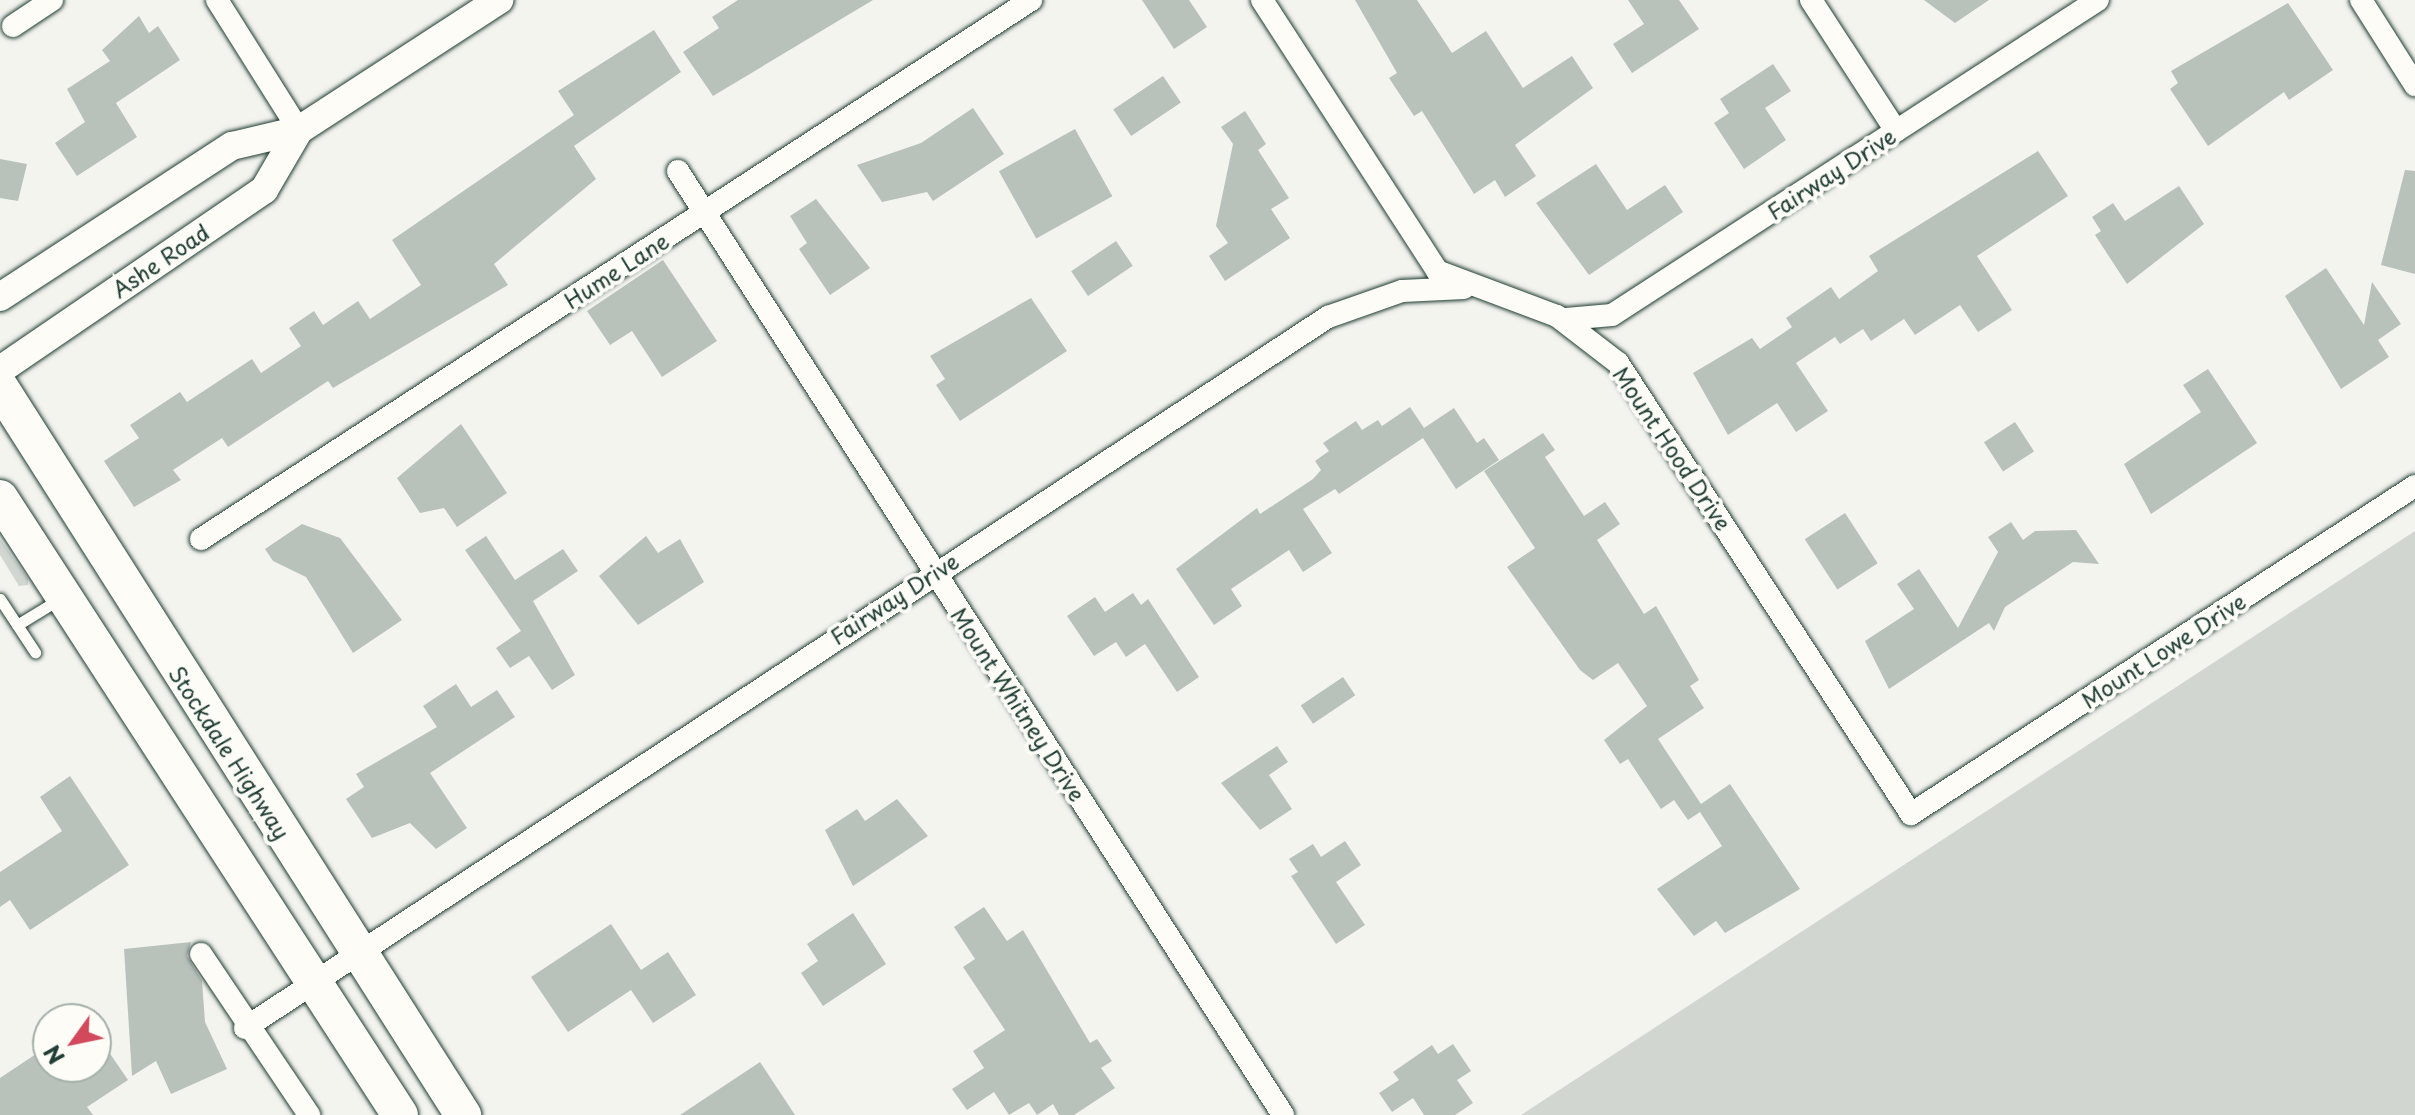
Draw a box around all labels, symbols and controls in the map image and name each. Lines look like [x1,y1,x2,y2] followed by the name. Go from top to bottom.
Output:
[1762,122,1900,224] street label: Fairway Drive
[106,218,214,302] street label: Ashe Road
[558,226,674,314] street label: Hume Lane
[1608,361,1738,535] street label: Mount Hood Drive
[825,547,963,649] street label: Fairway Drive
[2076,587,2250,713] street label: Mount Lowe Drive
[946,602,1092,806] street label: Mount Whitney Drive
[164,660,296,844] street label: Stockdale Highway
[32,1003,112,1083] north arrow
[35,1039,72,1072] text: N

